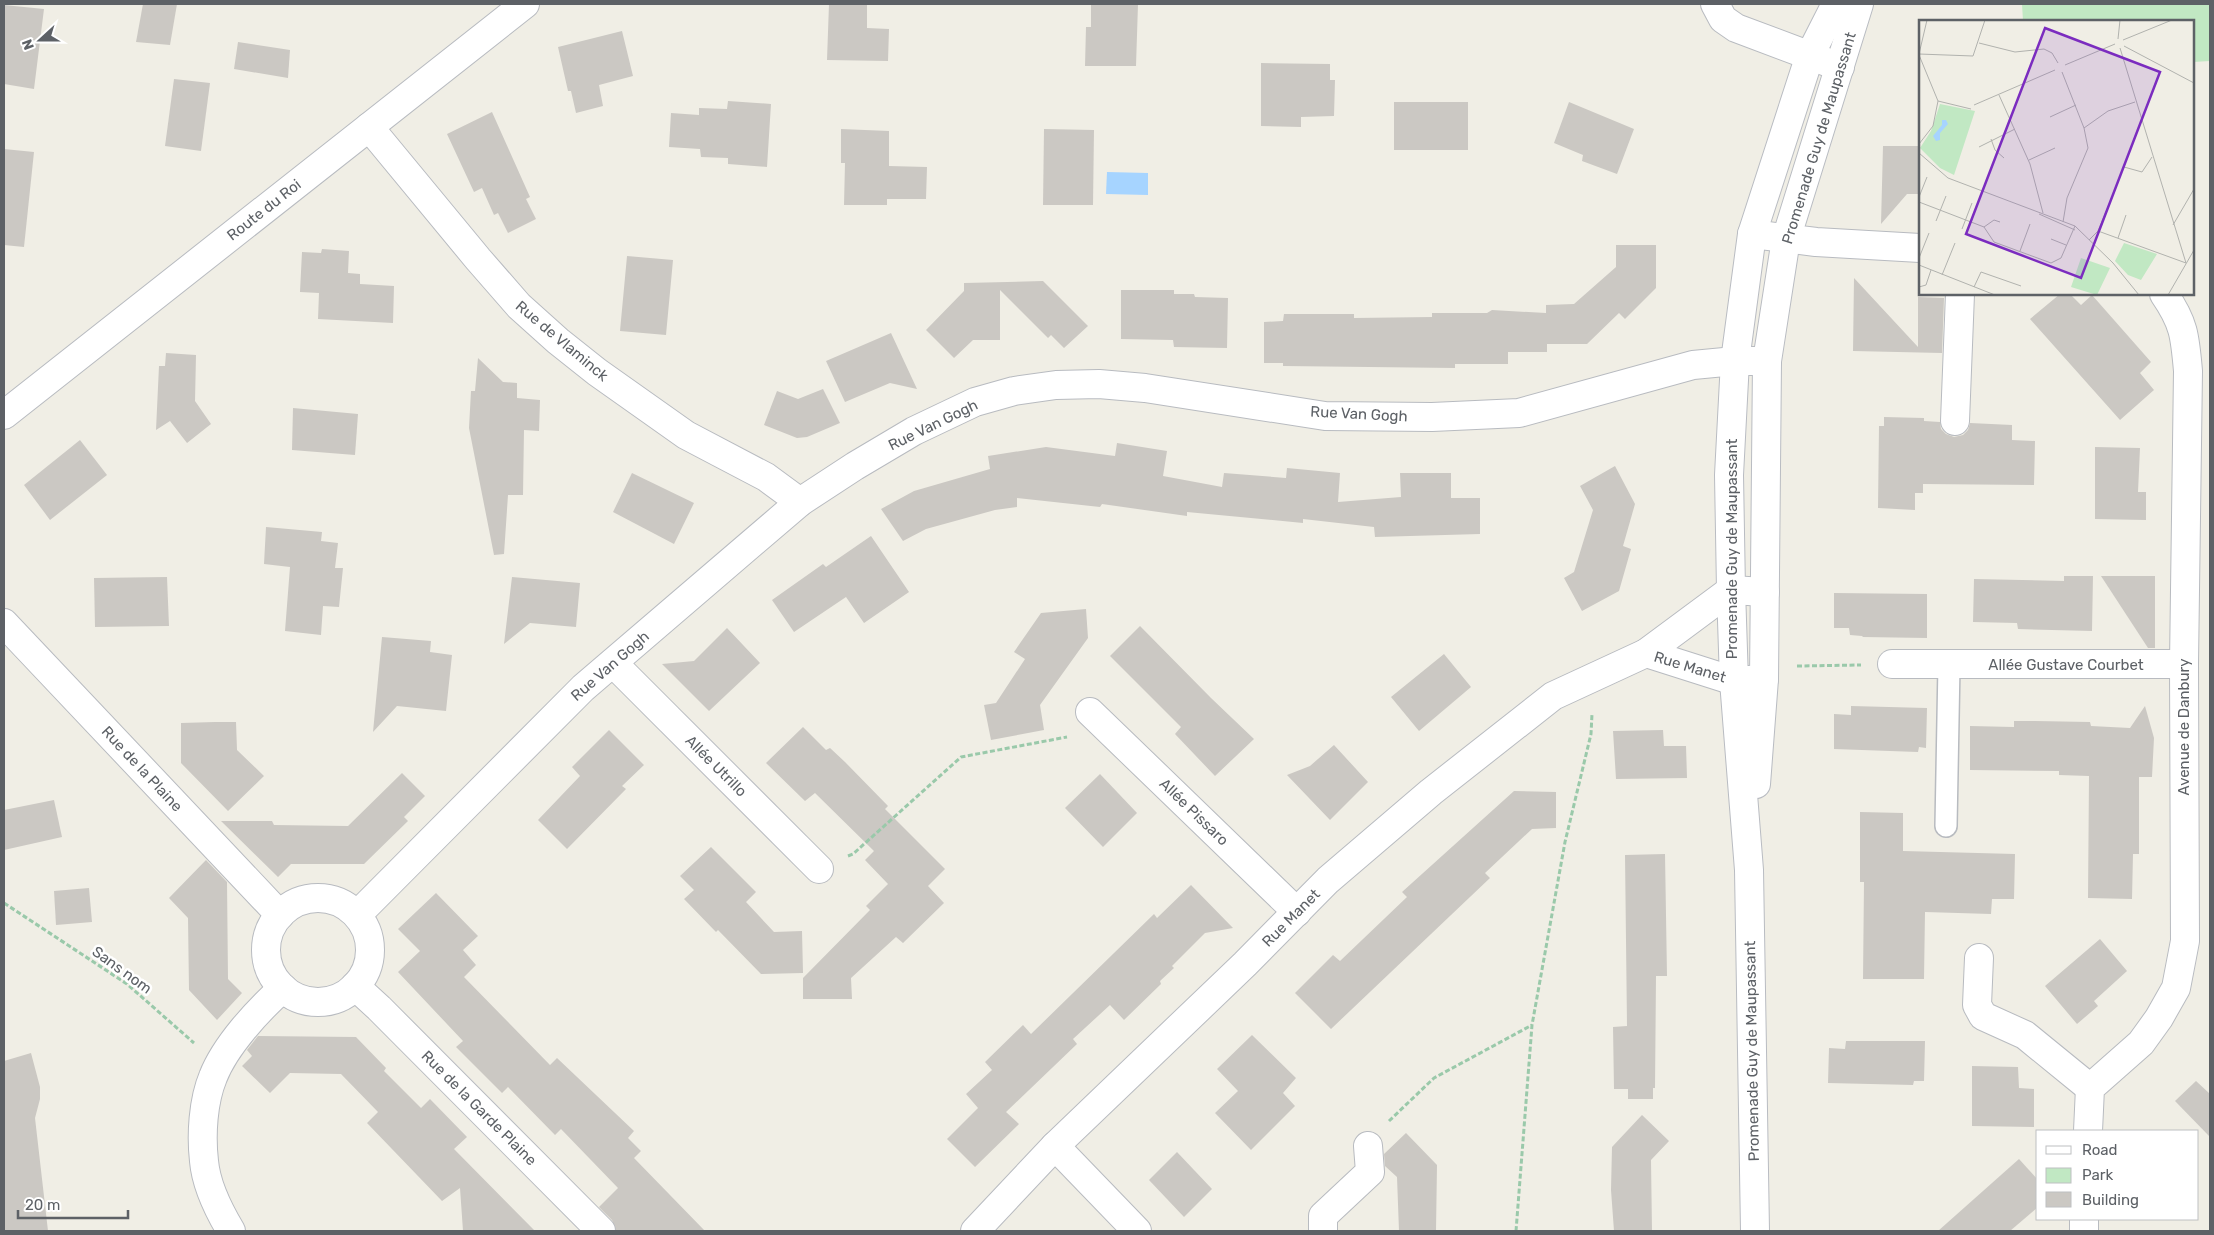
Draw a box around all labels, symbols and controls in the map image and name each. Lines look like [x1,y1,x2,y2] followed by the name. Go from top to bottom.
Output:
[15,15,65,65] north arrow
[1919,20,2194,295] inset map
[1778,30,1860,246] street label: Promenade Guy de Maupassant
[19,37,38,52] text: N
[223,176,305,244] street label: Route du Roi
[512,297,612,385] street label: Rue de Vlaminck
[885,396,981,454] street label: Rue Van Gogh
[1310,402,1408,426] street label: Rue Van Gogh
[1723,439,1741,659] street label: Promenade Guy de Maupassant
[567,627,653,705] street label: Rue Van Gogh
[1652,648,1728,687] street label: Rue Manet
[1988,656,2144,674] street label: Allée Gustave Courbet
[2175,659,2193,795] street label: Avenue de Danbury
[98,723,186,815] street label: Rue de la Plaine
[682,732,750,800] street label: Allée Utrillo
[1156,775,1232,849] street label: Allée Pissaro
[1258,885,1324,951] street label: Rue Manet
[1741,940,1763,1161] street label: Promenade Guy de Maupassant
[89,942,155,998] street label: Sans nom
[418,1047,540,1169] street label: Rue de la Garde Plaine
[2036,1130,2199,1220] legend
[2082,1141,2118,1159] text: Road
[2082,1166,2113,1184] text: Park
[18,1188,128,1220] scale bar
[2082,1191,2139,1209] text: Building
[25,1196,60,1214] text: 20 m

